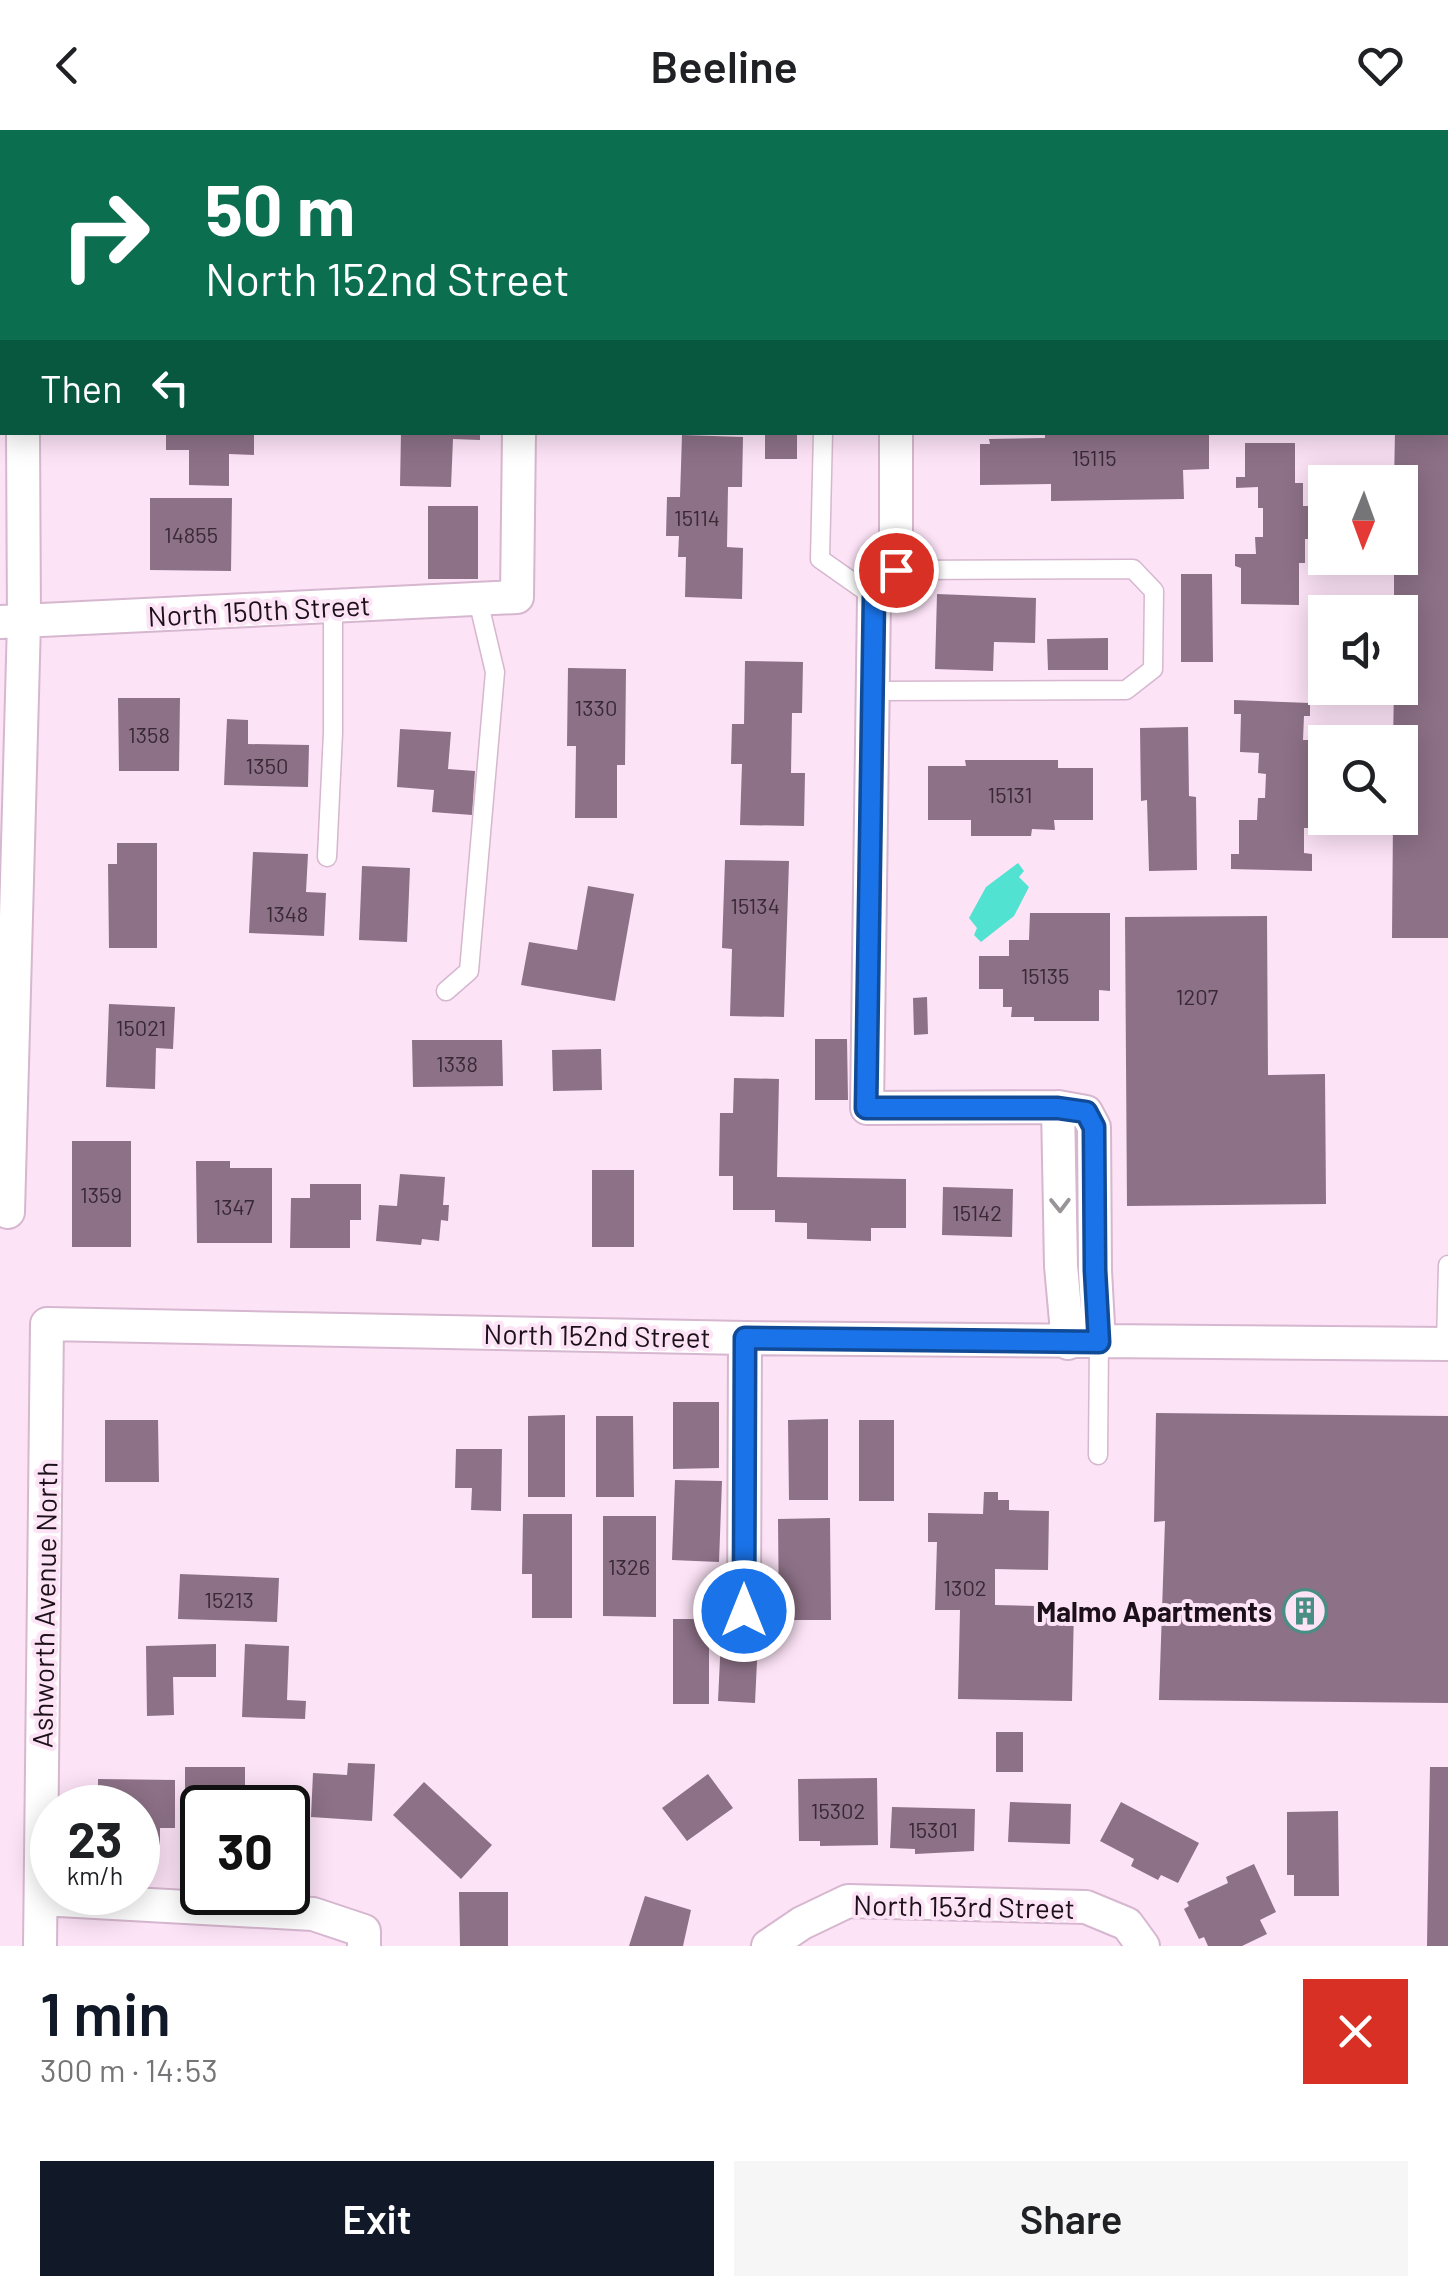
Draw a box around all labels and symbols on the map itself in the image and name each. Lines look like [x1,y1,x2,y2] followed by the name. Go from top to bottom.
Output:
[1071,444,1117,470] house number: 15115
[1308,465,1418,575] north arrow
[674,504,720,530] house number: 15114
[164,521,218,547] house number: 14855
[854,528,939,613] pin
[147,587,371,633] street label: North 150th Street
[575,694,617,720] house number: 1330
[128,721,170,747] house number: 1358
[246,752,288,778] house number: 1350
[988,781,1032,807] house number: 15131
[730,892,780,918] house number: 15134
[266,900,308,926] house number: 1348
[1021,962,1069,988] house number: 15135
[1176,983,1218,1009] house number: 1207
[116,1014,166,1040] house number: 15021
[436,1050,478,1076] house number: 1338
[80,1181,122,1207] house number: 1359
[214,1193,254,1219] house number: 1347
[1049,1197,1070,1213] one-way arrow
[952,1199,1002,1225] house number: 15142
[483,1316,711,1354] street label: North 152nd Street
[25,1462,63,1748] street label: Ashworth Avenue North
[608,1553,650,1579] house number: 1326
[692,1559,796,1663] position arrow
[943,1574,987,1600] house number: 1302
[204,1586,254,1612] house number: 15213
[1282,1588,1328,1634] building icon: Malmo Apartments
[1036,1594,1272,1628] place label: Malmo Apartments
[180,1785,310,1915] speed limit sign: 30
[811,1797,865,1823] house number: 15302
[908,1816,958,1842] house number: 15301
[853,1887,1075,1925] street label: North 153rd Street

